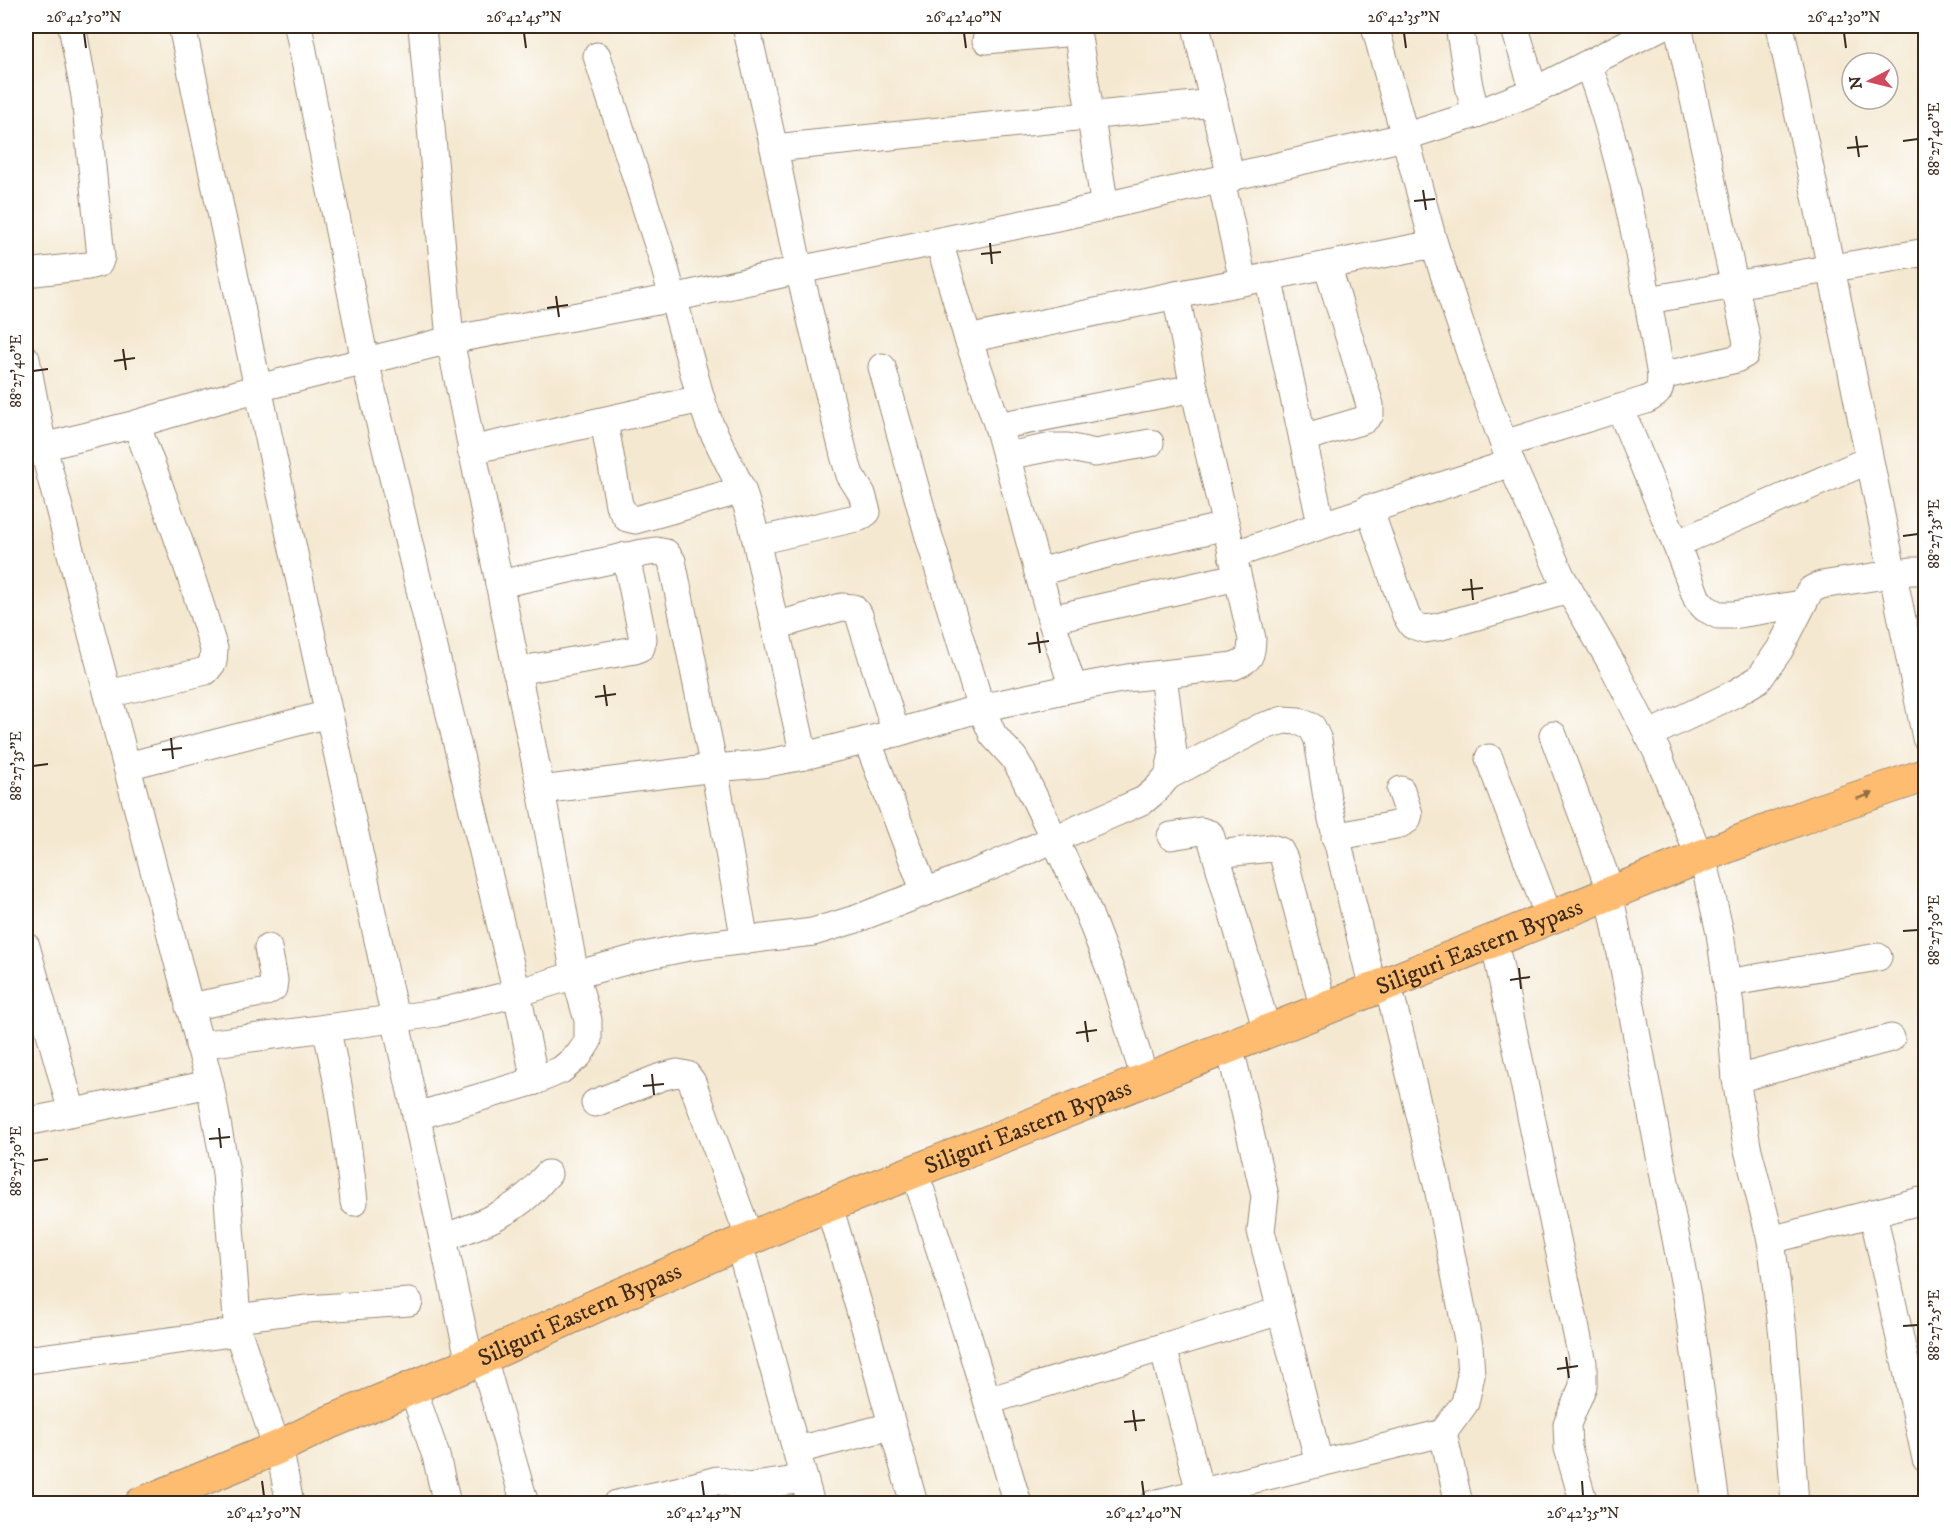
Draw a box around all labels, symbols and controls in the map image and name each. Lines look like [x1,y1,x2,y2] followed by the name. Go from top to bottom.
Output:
[46,8,122,27] text: 26°42'50"N
[486,8,562,27] text: 26°42'45"N
[926,8,1002,27] text: 26°42'40"N
[1368,8,1440,27] text: 26°42'35"N
[1807,8,1881,27] text: 26°42'30"N
[1840,51,1900,111] north arrow
[1845,75,1867,90] text: N
[1925,102,1944,176] text: 88°27'40"E
[7,334,26,408] text: 88°27'40"E
[1925,499,1944,569] text: 88°27'35"E
[7,731,26,801] text: 88°27'35"E
[1856,790,1874,800] one-way arrow
[1372,892,1587,1002] street label: Siliguri Eastern Bypass
[1925,894,1944,965] text: 88°27'30"E
[920,1073,1136,1182] street label: Siliguri Eastern Bypass
[7,1125,26,1196] text: 88°27'30"E
[473,1256,686,1374] street label: Siliguri Eastern Bypass
[1925,1289,1944,1361] text: 88°27'25"E
[226,1504,302,1523] text: 26°42'50"N
[666,1504,742,1523] text: 26°42'45"N
[1106,1504,1182,1523] text: 26°42'40"N
[1547,1504,1619,1523] text: 26°42'35"N

